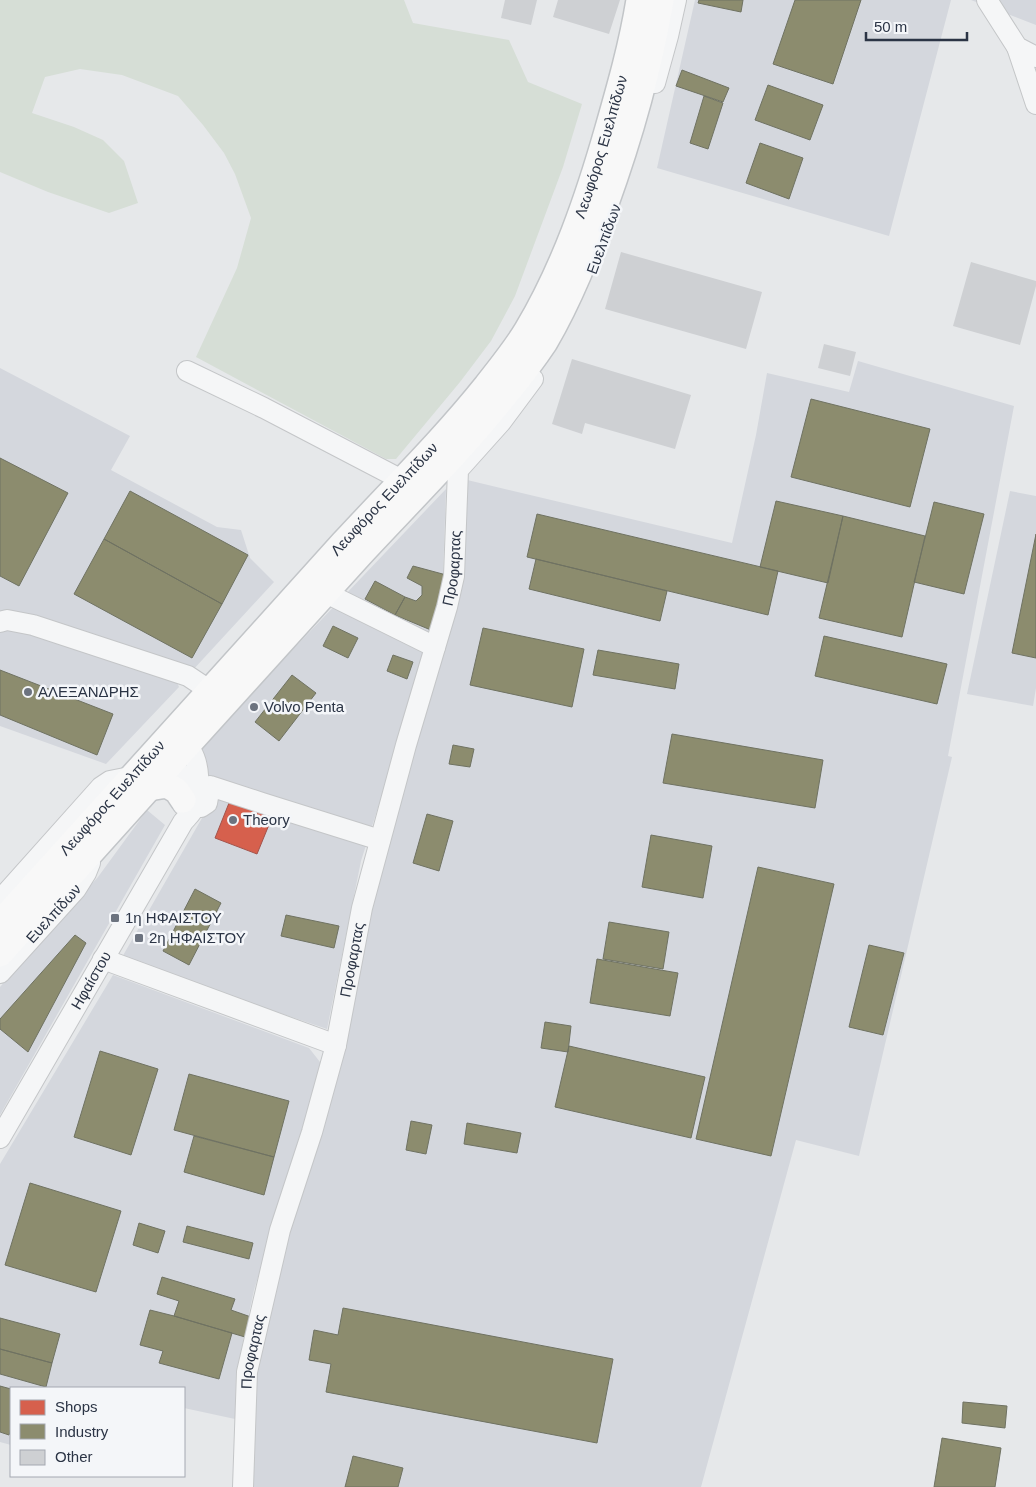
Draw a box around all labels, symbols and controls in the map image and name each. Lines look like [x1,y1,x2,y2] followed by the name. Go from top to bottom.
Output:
[866,10,967,42] scale bar
[874,18,907,35] text: 50 m
[571,73,630,220] street label: Λεωφόρος Ευελπίδων
[583,201,624,276] street label: Ευελπίδων
[327,439,441,559] street label: Λεωφόρος Ευελπίδων
[439,530,464,607] street label: Προφαρτας
[38,683,139,700] place label: ΑΛΕΞΑΝΔΡΗΣ
[22,686,34,698] marker: ΑΛΕΞΑΝΔΡΗΣ
[264,698,345,715] place label: Volvo Penta
[248,701,260,713] marker: Volvo Penta
[56,737,168,859] street label: Λεωφόρος Ευελπίδων
[243,811,290,828] place label: Theory
[227,814,239,826] marker: Theory
[22,880,84,946] street label: Ευελπίδων
[125,909,222,926] place label: 1η ΗΦΑΙΣΤΟΥ
[109,912,121,924] marker: 1η ΗΦΑΙΣΤΟΥ
[336,921,367,999] street label: Προφαρτας
[149,929,246,946] place label: 2η ΗΦΑΙΣΤΟΥ
[133,932,145,944] marker: 2η ΗΦΑΙΣΤΟΥ
[67,948,114,1012] street label: Ηφαίστου
[237,1313,268,1389] street label: Προφαρτας
[10,1387,185,1477] legend
[55,1398,98,1415] text: Shops
[55,1423,109,1440] text: Industry
[55,1448,93,1465] text: Other

